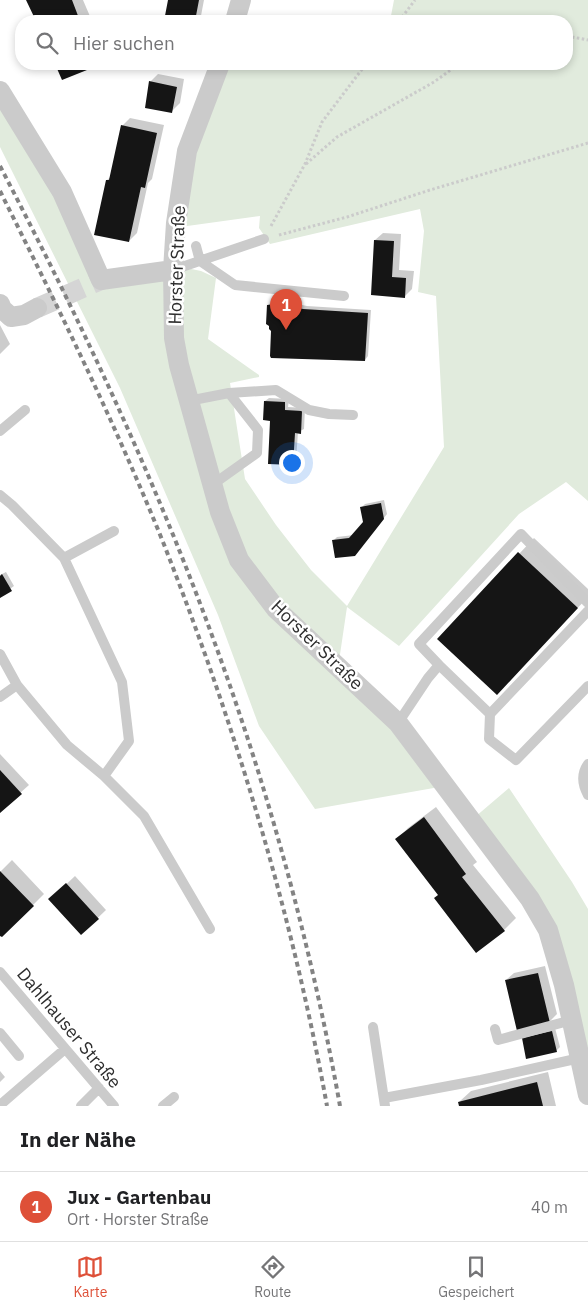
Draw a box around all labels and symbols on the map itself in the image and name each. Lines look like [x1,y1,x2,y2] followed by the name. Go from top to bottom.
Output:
[163,205,190,325] street label: Horster Straße
[270,289,302,330] pin: 1
[279,450,305,476] your location
[266,595,368,694] street label: Horster Straße
[12,963,127,1093] street label: Dahlhauser Straße

